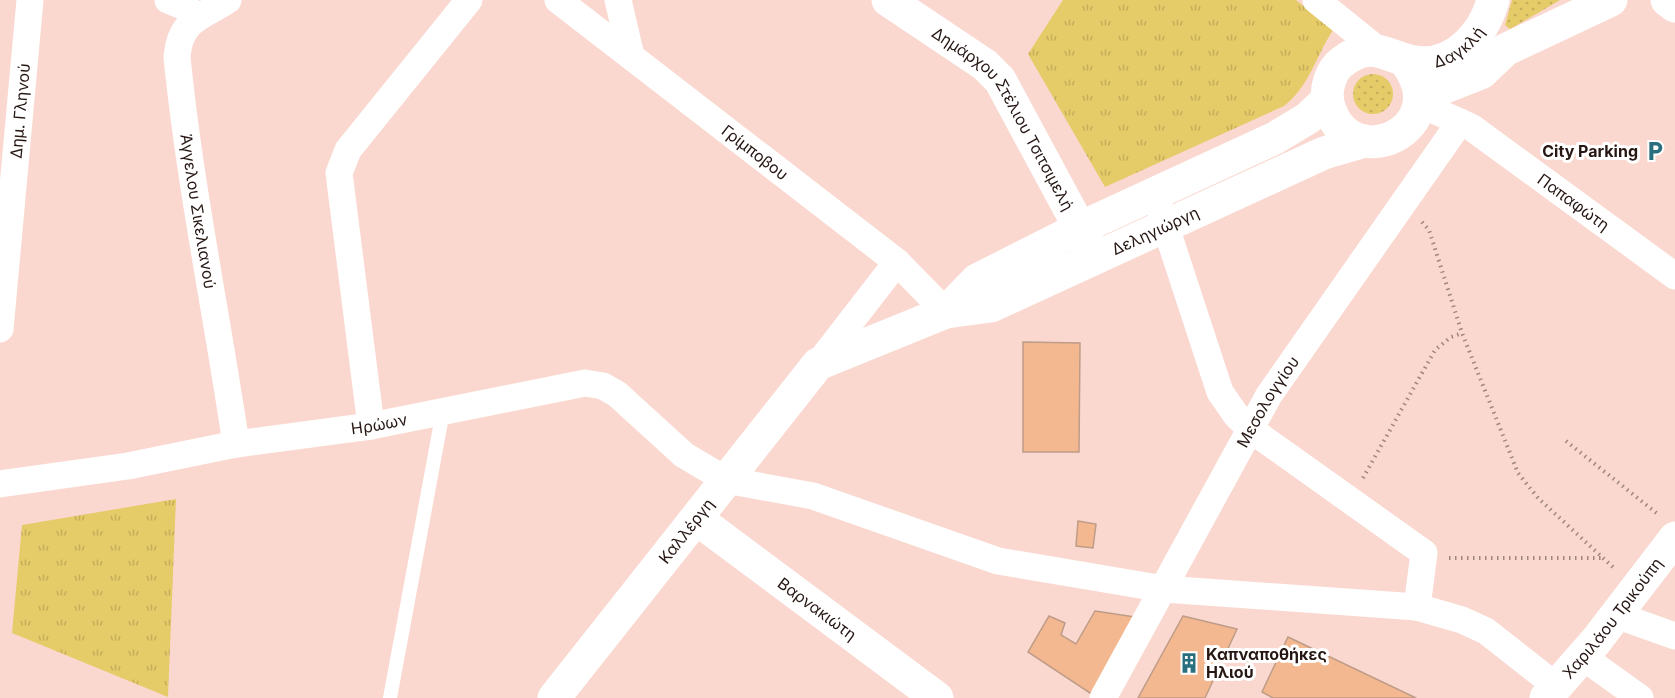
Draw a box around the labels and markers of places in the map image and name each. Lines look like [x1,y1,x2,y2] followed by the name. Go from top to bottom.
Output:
[1643,139,1667,163] parking icon: City Parking
[1542,141,1638,161] place label: City Parking
[1206,644,1327,682] place label: Καπναποθήκες Ηλιού
[1177,651,1201,675] building icon: Καπναποθήκες Ηλιού

